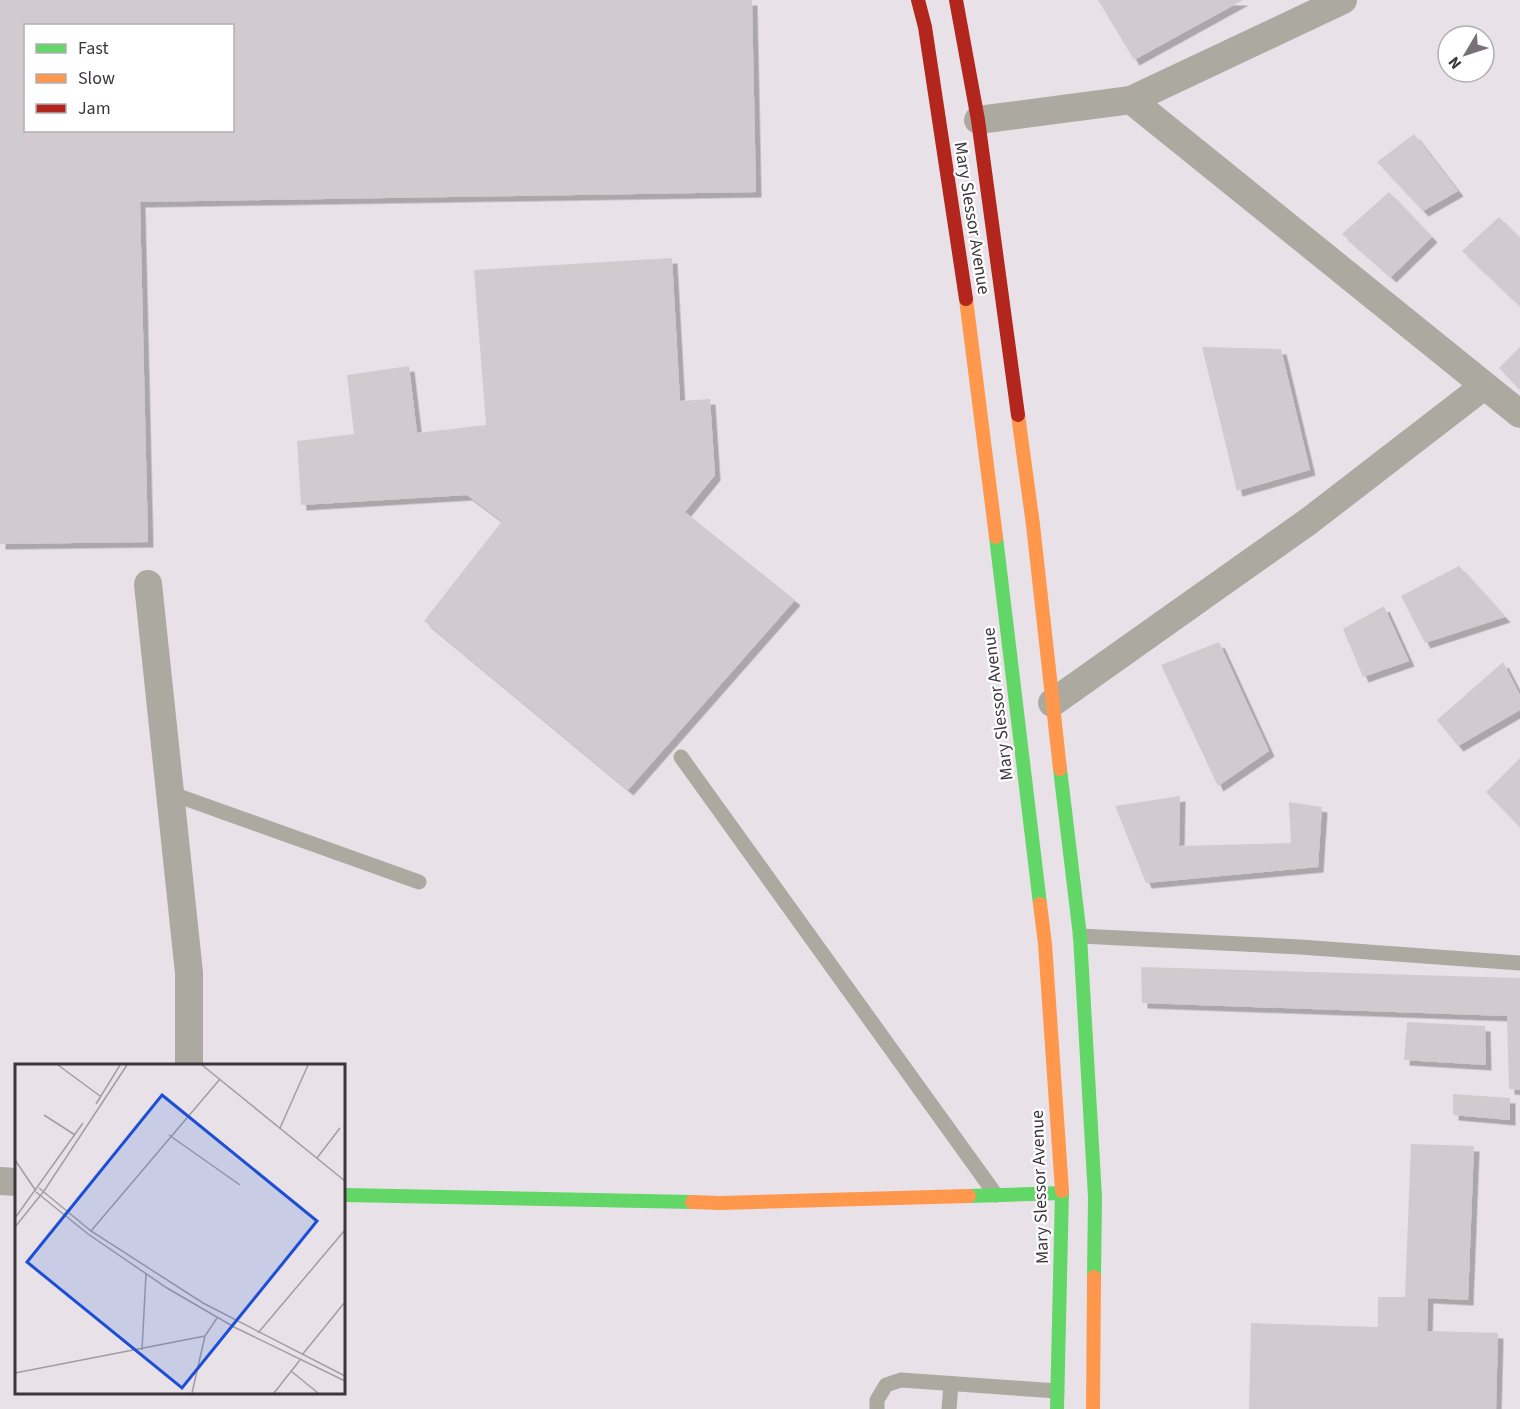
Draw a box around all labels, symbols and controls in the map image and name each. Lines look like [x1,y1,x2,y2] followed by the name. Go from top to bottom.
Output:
[24,24,234,132] legend
[1436,24,1496,84] north arrow
[78,36,109,61] text: Fast
[1443,52,1467,74] text: N
[78,66,115,91] text: Slow
[78,96,111,121] text: Jam
[948,140,996,296] street label: Mary Slessor Avenue
[976,626,1020,782] street label: Mary Slessor Avenue
[15,1064,345,1394] inset map
[1025,1109,1055,1264] street label: Mary Slessor Avenue

